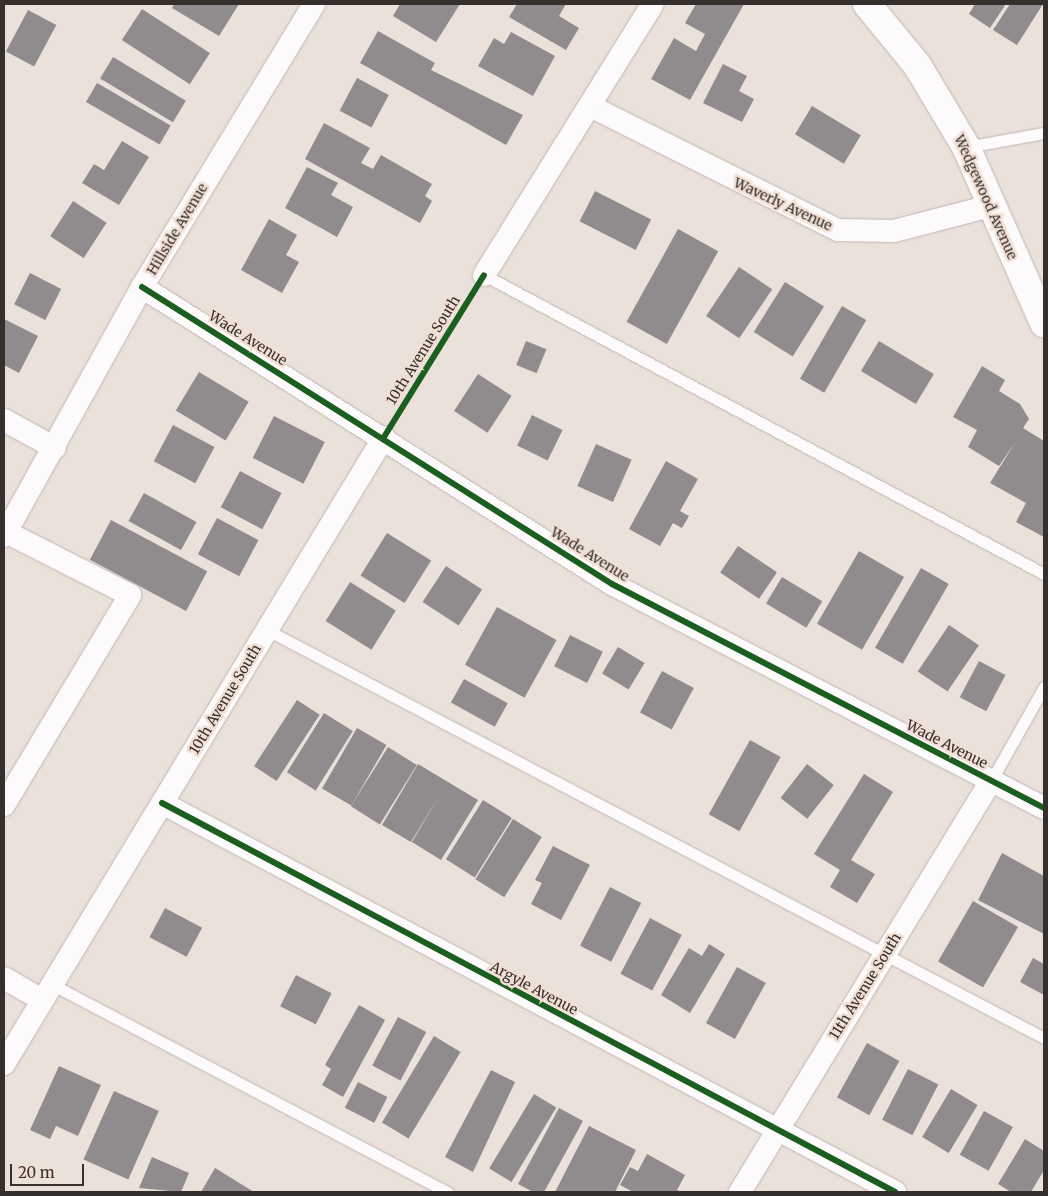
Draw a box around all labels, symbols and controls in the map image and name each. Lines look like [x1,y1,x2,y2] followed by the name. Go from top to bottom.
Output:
[951,132,1021,262] street label: Wedgewood Avenue
[731,174,835,234] street label: Waverly Avenue
[143,180,211,278] street label: Hillside Avenue
[383,293,463,407] street label: 10th Avenue South
[206,307,290,369] street label: Wade Avenue
[548,523,632,585] street label: Wade Avenue
[186,641,264,757] street label: 10th Avenue South
[903,716,991,772] street label: Wade Avenue
[826,930,904,1042] street label: 11th Avenue South
[487,958,581,1018] street label: Argyle Avenue
[12,1154,86,1186] scale bar
[18,1163,55,1182] text: 20 m

